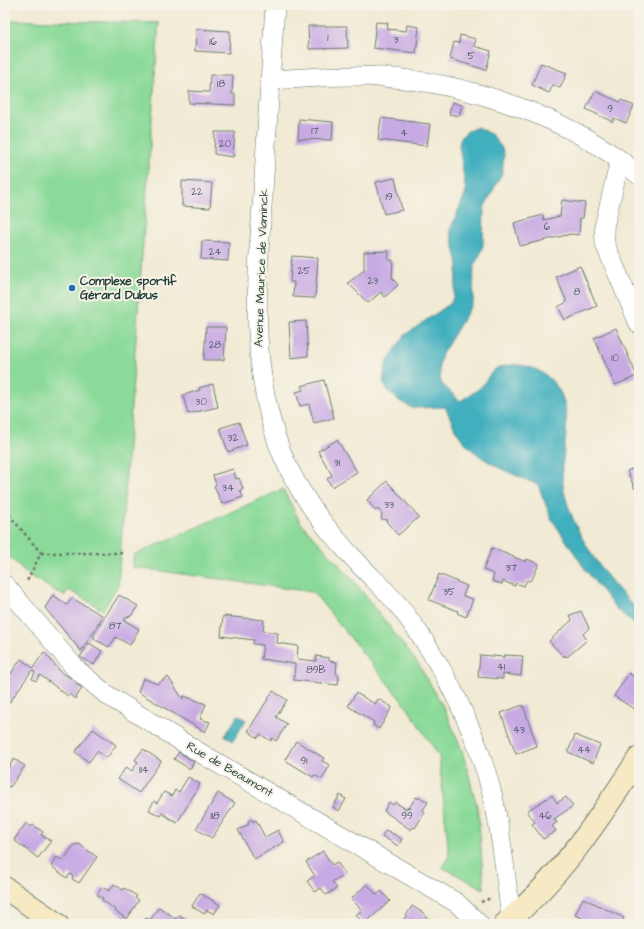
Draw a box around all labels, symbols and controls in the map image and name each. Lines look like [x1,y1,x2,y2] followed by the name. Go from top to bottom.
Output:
[327,31,329,45] house number: 1
[393,33,399,47] house number: 3
[209,35,217,49] house number: 16
[467,49,475,63] house number: 5
[217,77,225,91] house number: 18
[607,102,613,116] house number: 9
[311,124,319,138] house number: 17
[401,126,408,140] house number: 4
[219,137,231,151] house number: 20
[191,185,203,199] house number: 22
[250,188,273,347] street label: Avenue Maurice de Vlaminck
[386,190,393,204] house number: 19
[544,220,551,234] house number: 6
[209,245,221,259] house number: 24
[298,264,310,278] house number: 25
[80,273,177,304] place label: Complexe sportif Gérard Dubus
[368,274,378,288] house number: 23
[67,283,77,293] marker: Complexe sportif Gérard Dubus
[574,285,581,299] house number: 8
[209,338,222,352] house number: 28
[611,351,619,365] house number: 10
[195,395,207,409] house number: 30
[228,431,239,445] house number: 32
[334,456,341,470] house number: 31
[222,481,234,495] house number: 34
[384,498,394,512] house number: 33
[505,561,517,575] house number: 37
[443,585,455,599] house number: 35
[109,619,121,633] house number: 87
[497,660,506,674] house number: 41
[306,663,326,677] house number: 89B
[513,723,525,737] house number: 43
[183,738,276,801] street label: Rue de Beaumont
[577,743,591,757] house number: 44
[301,754,308,768] house number: 91
[139,763,149,777] house number: 114
[210,809,220,823] house number: 118
[401,809,413,823] house number: 99
[538,809,552,823] house number: 46

